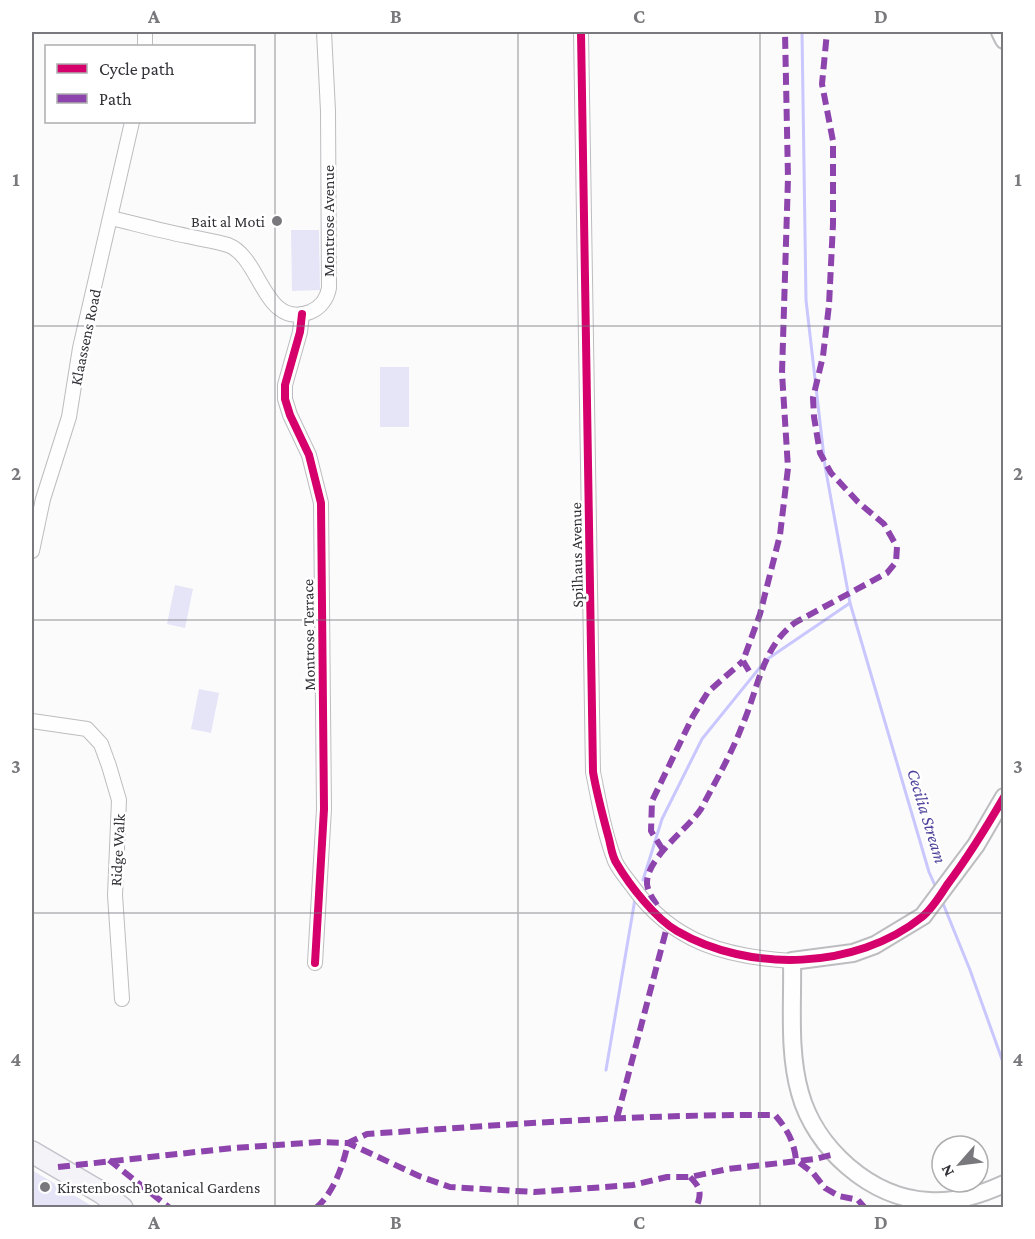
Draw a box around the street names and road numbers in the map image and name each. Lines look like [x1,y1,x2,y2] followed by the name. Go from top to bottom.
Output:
[320,165,337,277] street label: Montrose Avenue
[67,287,104,387] street label: Klaassens Road
[567,502,587,608] street label: Spilhaus Avenue
[299,579,318,691] street label: Montrose Terrace
[107,813,129,887] street label: Ridge Walk

